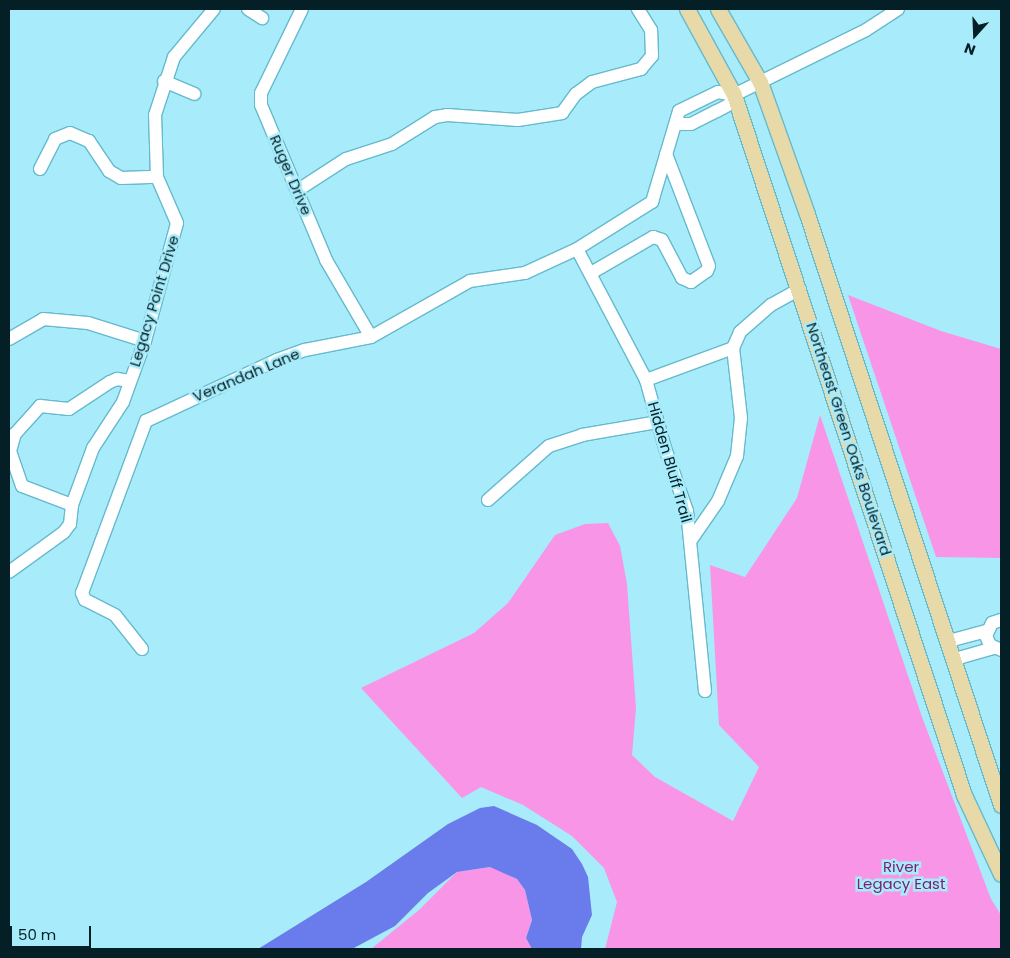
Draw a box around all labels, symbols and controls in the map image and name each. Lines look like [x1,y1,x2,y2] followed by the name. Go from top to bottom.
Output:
[950,10,1000,60] north arrow
[962,38,978,60] text: N
[266,132,316,218] street label: Ruger Drive
[125,233,183,369] street label: Legacy Point Drive
[803,320,895,558] street label: Northeast Green Oaks Boulevard
[190,344,302,406] street label: Verandah Lane
[644,400,696,524] street label: Hidden Bluff Trail
[857,857,945,892] park label: River Legacy East
[12,916,94,948] scale bar
[18,924,56,945] text: 50 m

